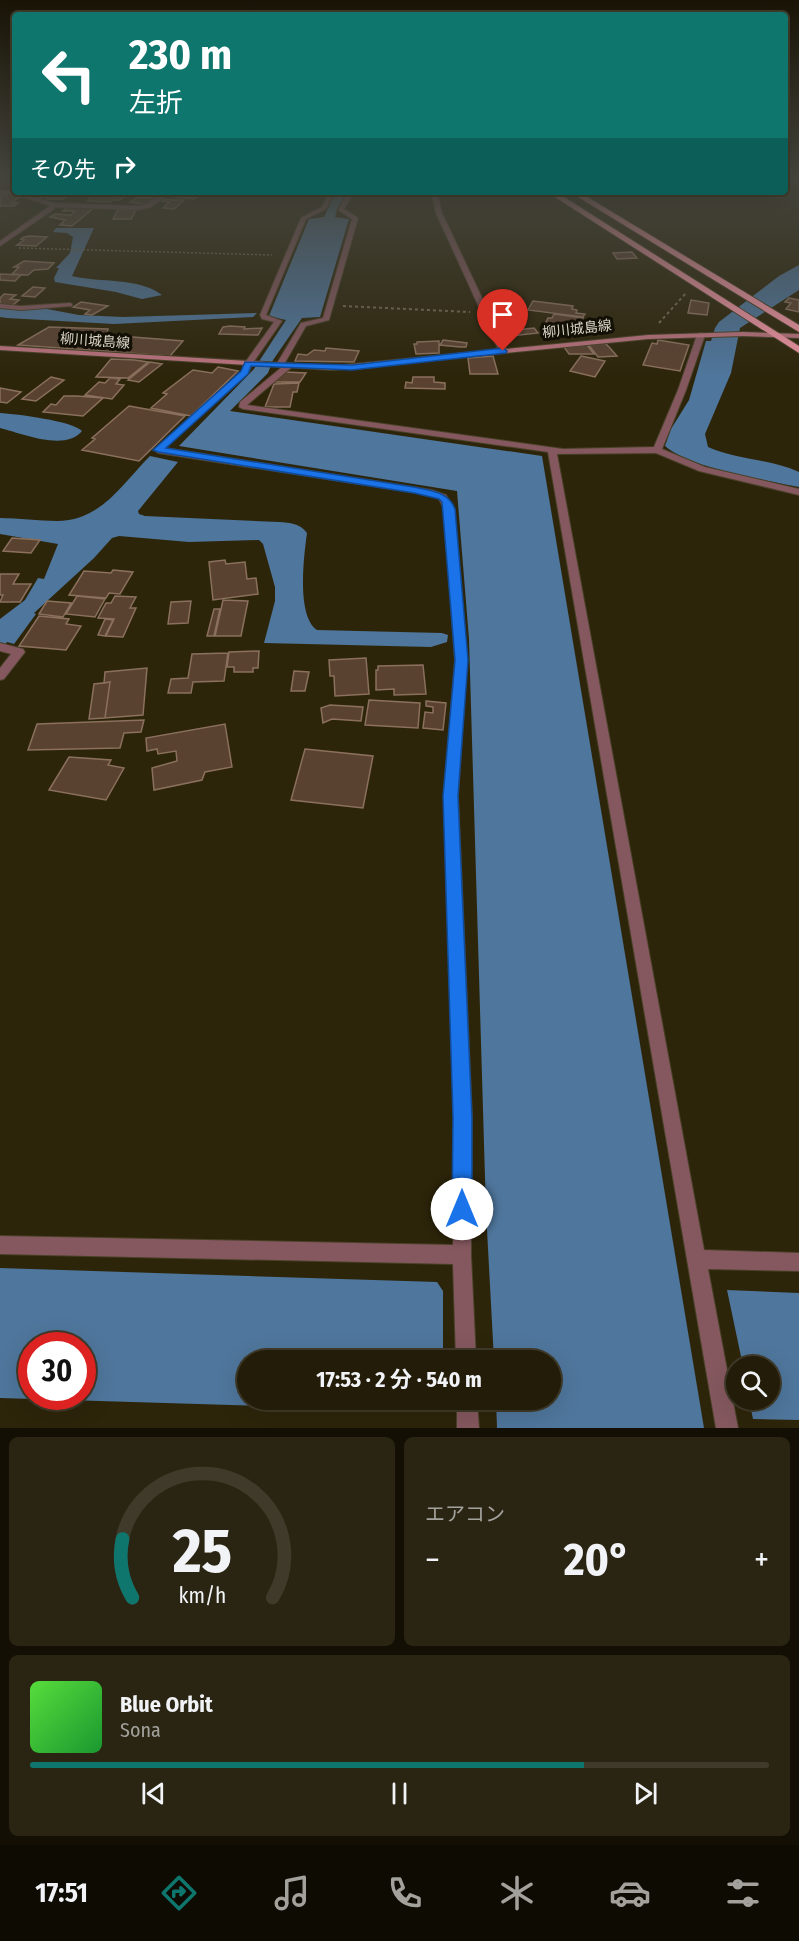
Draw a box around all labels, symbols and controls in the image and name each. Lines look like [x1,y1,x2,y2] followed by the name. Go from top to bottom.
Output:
[129,30,232,80] text: 230 m
[30,36,108,114] icon: left
[129,87,183,119] text: 左折
[108,150,141,183] icon: right
[30,156,96,183] text: その先
[477,289,528,351] pin
[486,298,519,331] icon: arrive
[541,317,613,341] street label: 柳川城島線
[59,330,131,352] street label: 柳川城島線
[430,1177,494,1241] position arrow
[18,1332,96,1410] speed limit sign: 30
[726,1356,780,1410] map controls
[726,1356,780,1410] button: search
[316,1366,482,1393] text: 17:53 · 2 分 · 540 m
[425,1502,505,1526] text: エアコン
[171,1514,232,1589] text: 25
[564,1533,630,1587] text: 20°
[425,1540,440,1580] text: −
[754,1540,769,1580] text: +
[178,1584,226,1610] text: km/h
[120,1691,213,1718] text: Blue Orbit
[120,1718,161,1742] text: Sona
[137,1777,170,1810] icon: previous
[383,1777,416,1810] icon: pause
[629,1777,662,1810] icon: next
[158,1872,200,1914] icon: directions
[271,1872,313,1914] icon: music
[384,1872,426,1914] icon: phone
[496,1872,538,1914] icon: climate
[609,1872,651,1914] icon: car
[722,1872,764,1914] icon: filters
[35,1877,88,1909] text: 17:51

